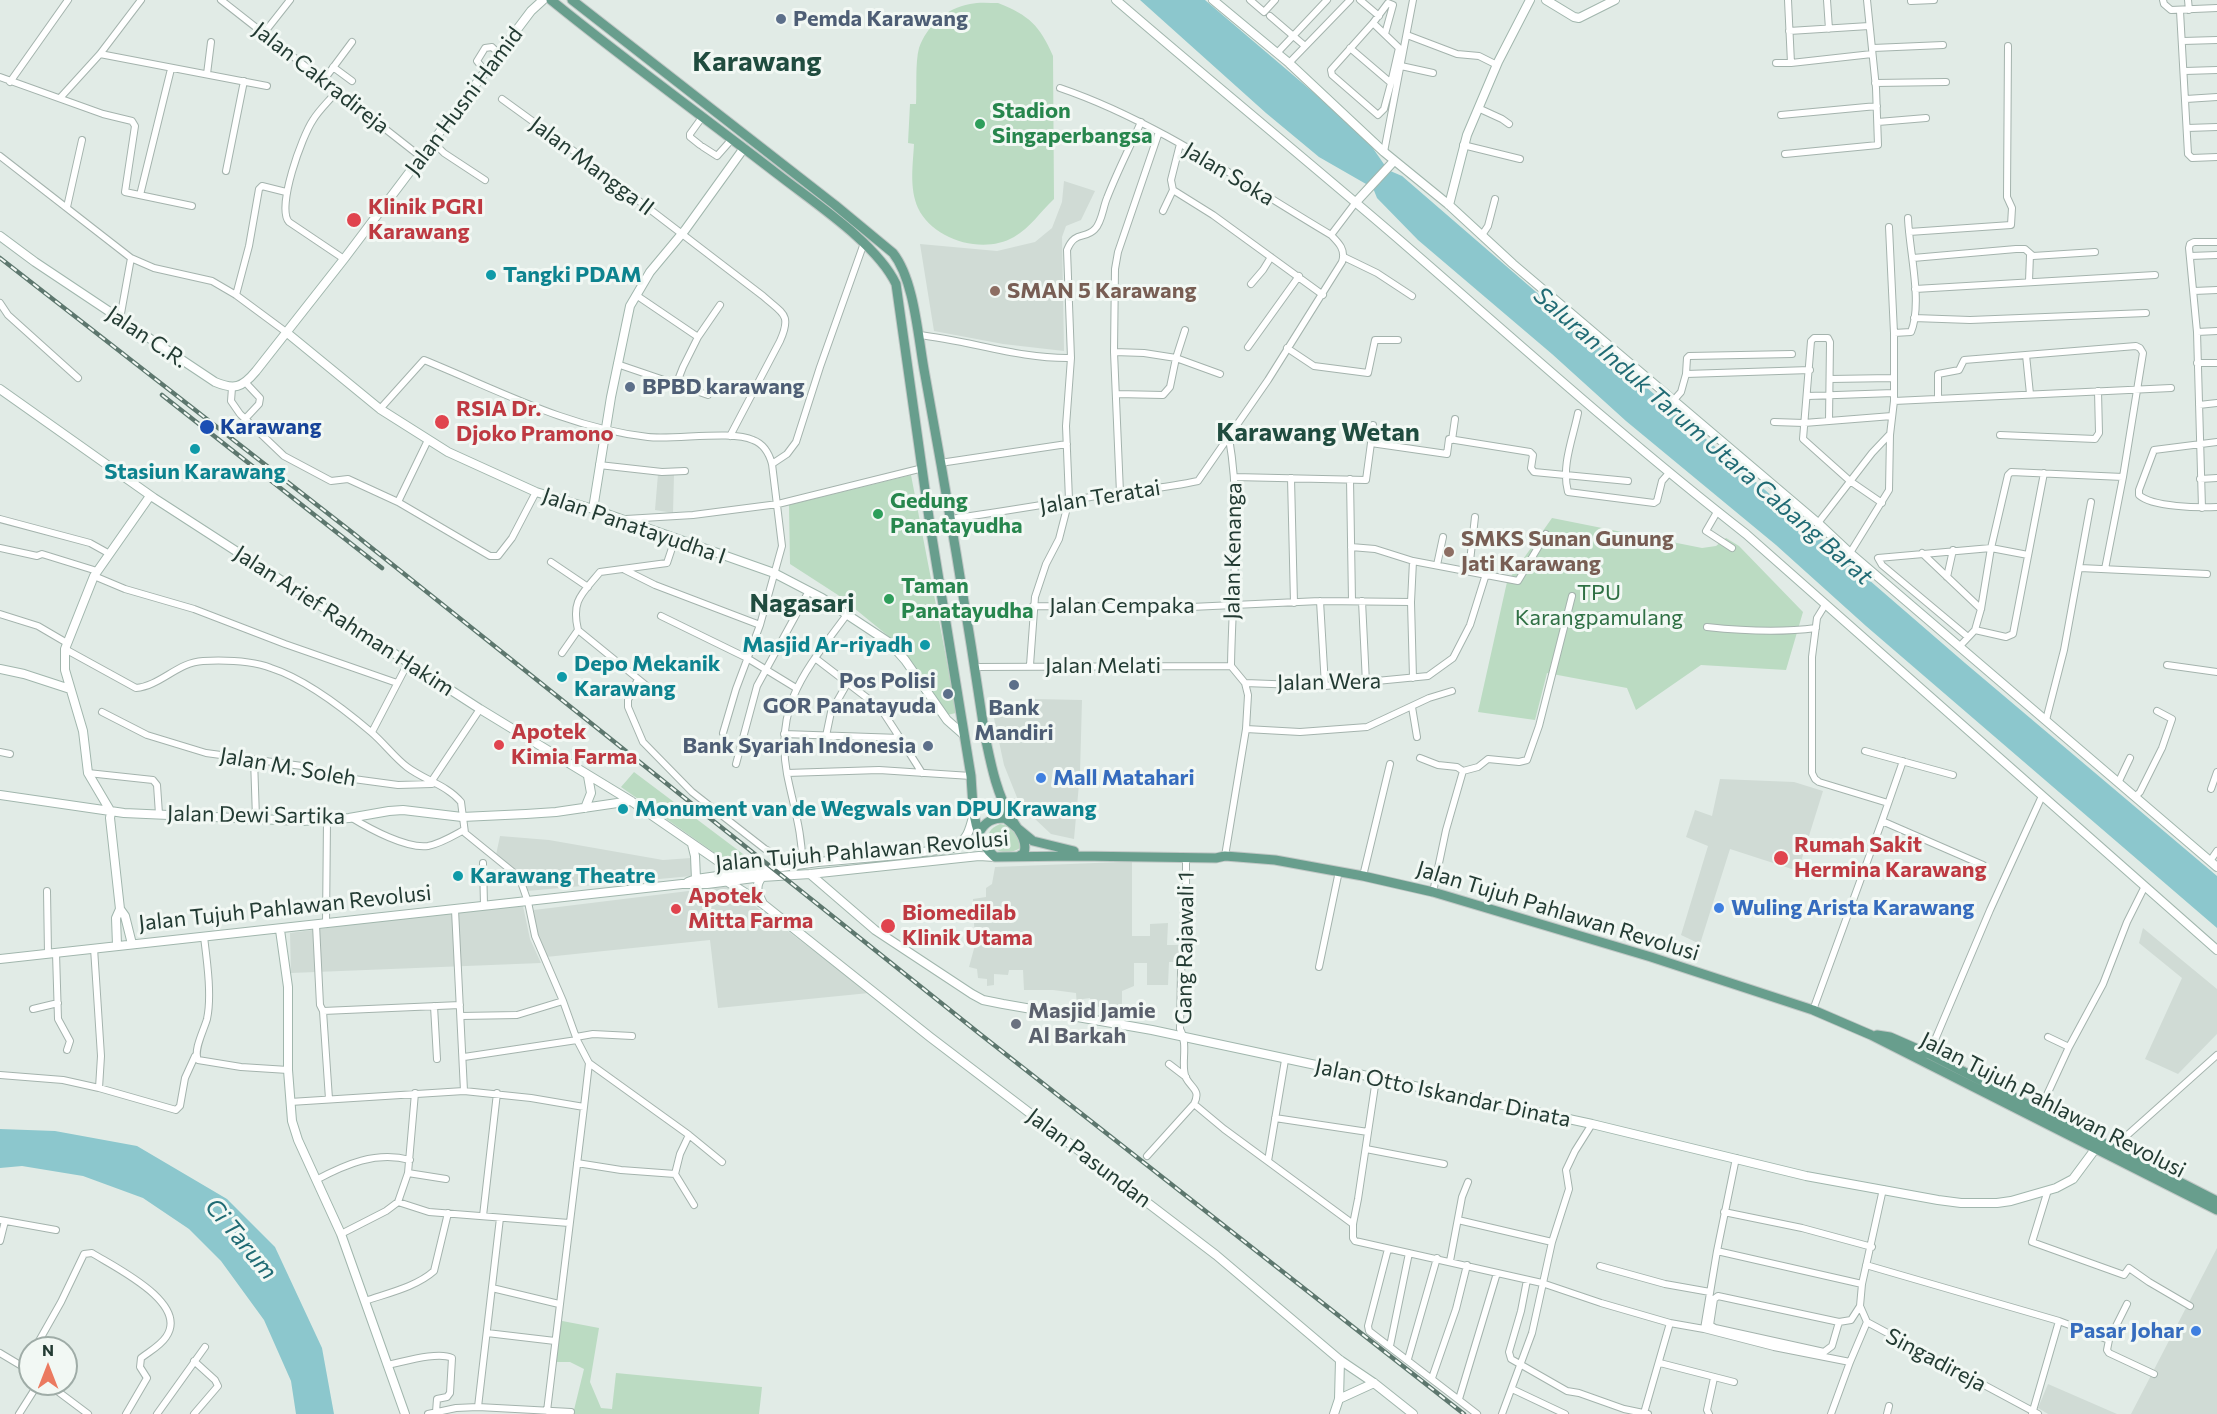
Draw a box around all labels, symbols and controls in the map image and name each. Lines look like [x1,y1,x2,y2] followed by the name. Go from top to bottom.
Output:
[793,6,968,32] place label: Pemda Karawang
[774,12,788,26] marker: Pemda Karawang
[248,17,394,139] street label: Jalan Cakradireja
[400,22,528,180] street label: Jalan Husni Hamid
[692,45,822,79] district label: Karawang
[992,98,1153,150] place label: Stadion Singaperbangsa
[525,111,659,221] street label: Jalan Mangga II
[973,117,987,131] marker: Stadion Singaperbangsa
[1179,137,1279,211] street label: Jalan Soka
[368,194,484,246] place label: Klinik PGRI Karawang
[345,211,363,229] marker: Klinik PGRI Karawang
[503,262,642,288] place label: Tangki PDAM
[484,268,498,282] marker: Tangki PDAM
[1007,278,1197,304] place label: SMAN 5 Karawang
[1528,281,1878,591] water label: Saluran Induk Tarum Utara Cabang Barat
[988,284,1002,298] marker: SMAN 5 Karawang
[101,300,193,374] street label: Jalan C.R.
[642,374,805,400] place label: BPBD karawang
[623,380,637,394] marker: BPBD karawang
[456,396,614,448] place label: RSIA Dr. Djoko Pramono
[433,413,451,431] marker: RSIA Dr. Djoko Pramono
[220,414,322,440] place label: Karawang
[1216,416,1420,448] district label: Karawang Wetan
[198,418,216,436] marker: Karawang
[188,442,202,456] marker: Stasiun Karawang
[104,459,286,485] place label: Stasiun Karawang
[1038,474,1162,520] street label: Jalan Teratai
[539,482,729,570] street label: Jalan Panatayudha I
[1219,482,1247,620] street label: Jalan Kenanga
[890,488,1023,540] place label: Gedung Panatayudha
[871,507,885,521] marker: Gedung Panatayudha
[1461,526,1674,578] place label: SMKS Sunan Gunung Jati Karawang
[229,540,459,702] street label: Jalan Arief Rahman Hakim
[1442,545,1456,559] marker: SMKS Sunan Gunung Jati Karawang
[901,573,1034,624] place label: Taman Panatayudha
[1515,580,1683,632] park label: TPU Karangpamulang
[750,587,854,619] district label: Nagasari
[882,592,896,606] marker: Taman Panatayudha
[1049,593,1195,619] street label: Jalan Cempaka
[742,632,913,658] place label: Masjid Ar-riyadh
[918,638,932,652] marker: Masjid Ar-riyadh
[574,651,720,702] place label: Depo Mekanik Karawang
[1045,653,1161,679] street label: Jalan Melati
[763,668,936,720] place label: Pos Polisi GOR Panatayuda
[1277,668,1381,696] street label: Jalan Wera
[555,670,569,684] marker: Depo Mekanik Karawang
[1007,678,1021,692] marker: Bank Mandiri
[941,687,955,701] marker: Pos Polisi GOR Panatayuda
[974,695,1054,746] place label: Bank Mandiri
[511,719,637,770] place label: Apotek Kimia Farma
[683,733,916,759] place label: Bank Syariah Indonesia
[492,738,506,752] marker: Apotek Kimia Farma
[921,739,935,753] marker: Bank Syariah Indonesia
[218,742,358,792] street label: Jalan M. Soleh
[1053,765,1195,791] place label: Mall Matahari
[1034,771,1048,785] marker: Mall Matahari
[635,796,1097,822] place label: Monument van de Wegwals van DPU Krawang
[167,800,345,830] street label: Jalan Dewi Sartika
[616,802,630,816] marker: Monument van de Wegwals van DPU Krawang
[714,825,1010,877] street label: Jalan Tujuh Pahlawan Revolusi
[1794,832,1987,884] place label: Rumah Sakit Hermina Karawang
[1772,849,1790,867] marker: Rumah Sakit Hermina Karawang
[1413,855,1703,967] street label: Jalan Tujuh Pahlawan Revolusi
[470,863,656,889] place label: Karawang Theatre
[451,869,465,883] marker: Karawang Theatre
[1170,871,1200,1025] street label: Gang Rajawali 1
[137,879,433,937] street label: Jalan Tujuh Pahlawan Revolusi
[688,883,813,934] place label: Apotek Mitta Farma
[1731,895,1974,921] place label: Wuling Arista Karawang
[902,900,1033,951] place label: Biomedilab Klinik Utama
[1712,901,1726,915] marker: Wuling Arista Karawang
[669,902,683,916] marker: Apotek Mitta Farma
[879,917,897,935] marker: Biomedilab Klinik Utama
[1028,998,1156,1050] place label: Masjid Jamie Al Barkah
[1009,1017,1023,1031] marker: Masjid Jamie Al Barkah
[1916,1026,2190,1184] street label: Jalan Tujuh Pahlawan Revolusi
[1313,1053,1573,1133] street label: Jalan Otto Iskandar Dinata
[1022,1103,1156,1213] street label: Jalan Pasundan
[199,1193,283,1285] water label: Ci Tarum
[2069,1318,2184,1344] place label: Pasar Johar
[1881,1323,1991,1397] street label: Singadireja
[2189,1324,2203,1338] marker: Pasar Johar
[18,1336,78,1396] north arrow
[42,1340,54,1359] text: N

